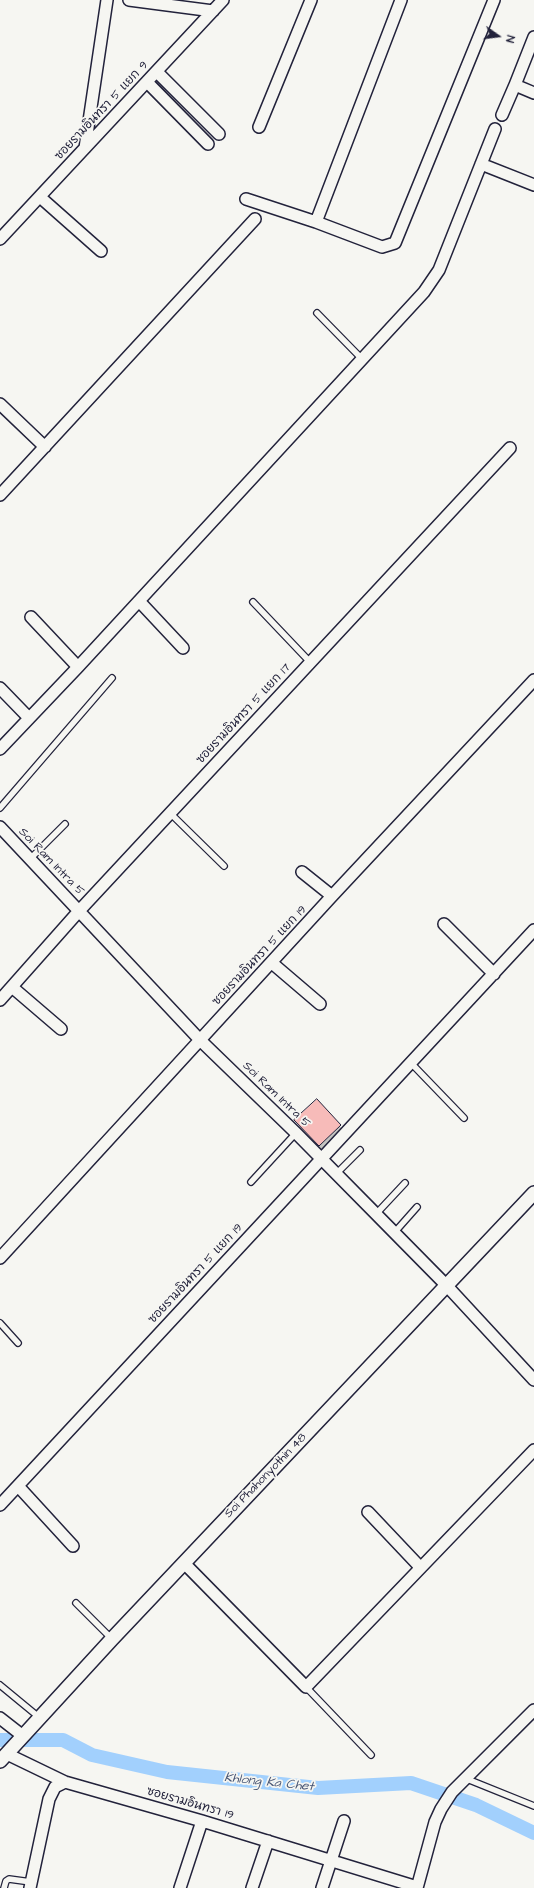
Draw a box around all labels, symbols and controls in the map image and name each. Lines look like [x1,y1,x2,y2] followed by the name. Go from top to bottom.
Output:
[478,16,518,56] north arrow
[502,34,518,44] text: N
[52,59,152,163] street label: ซอยรามอินทรา 5 แยก 9
[194,661,294,767] street label: ซอยรามอินทรา 5 แยก 17
[15,825,87,899] street label: Soi Ram Intra 5
[210,903,310,1009] street label: ซอยรามอินทรา 5 แยก 19
[239,1059,313,1131] street label: Soi Ram Intra 5
[146,1221,246,1327] street label: ซอยรามอินทรา 5 แยก 19
[222,1431,310,1521] street label: Soi Phahonyothin 48
[224,1771,314,1795] water label: Khlong Ka Chet
[145,1785,235,1823] street label: ซอยรามอินทรา 19

